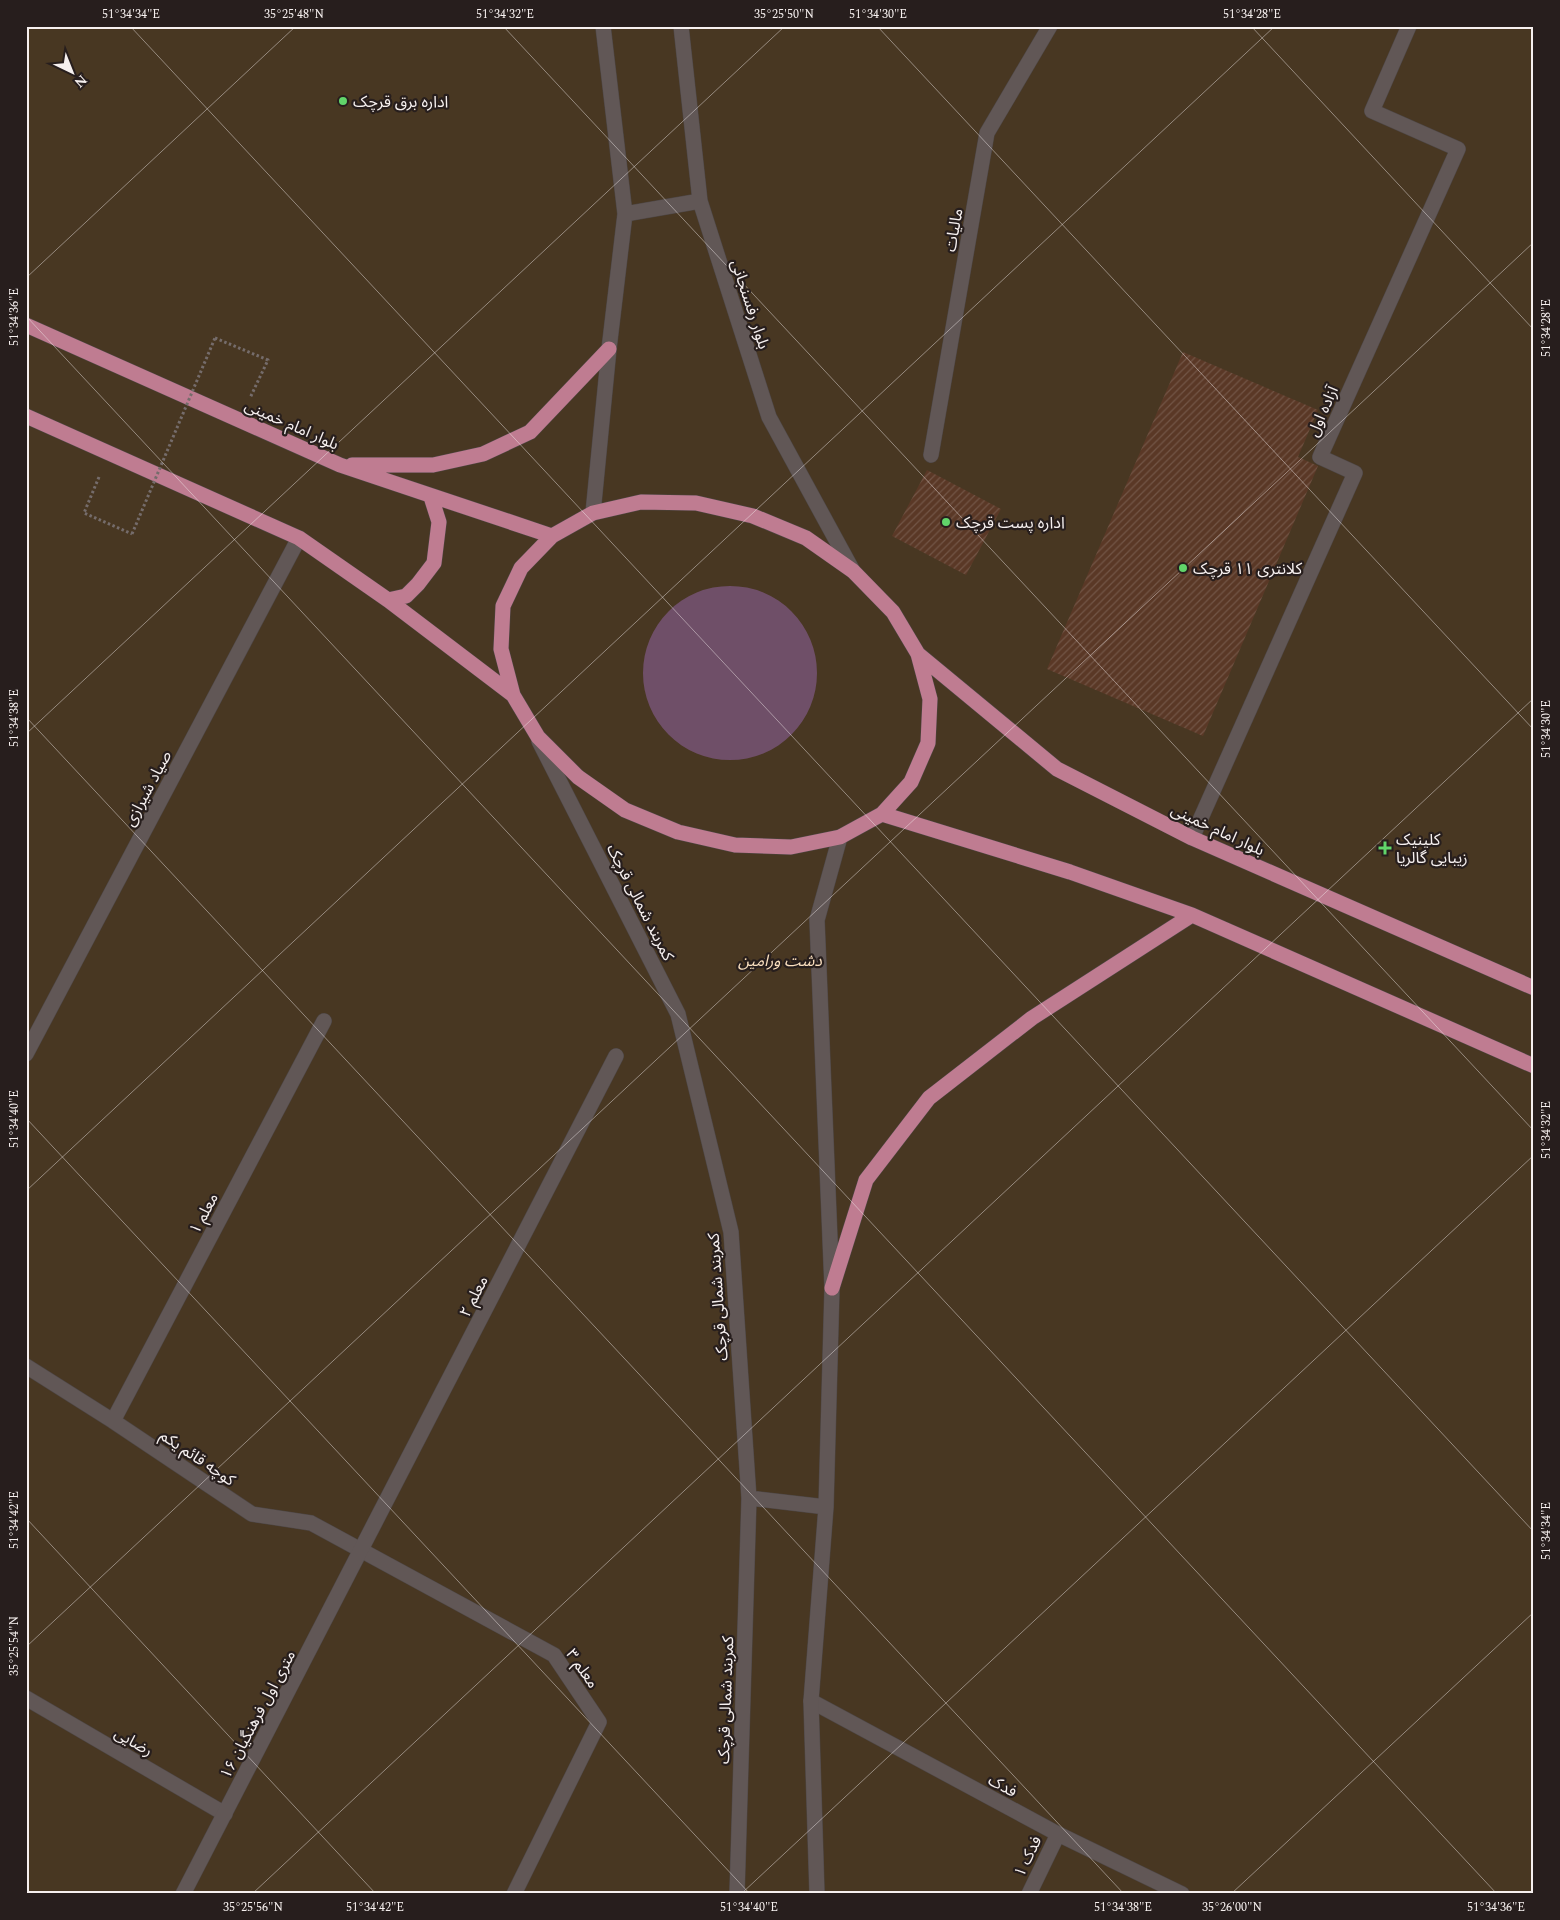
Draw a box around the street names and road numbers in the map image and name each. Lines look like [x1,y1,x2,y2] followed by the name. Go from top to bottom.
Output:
[938,207,970,254] street label: مالیات
[724,256,776,352] street label: بلوار رفسنجانی
[1301,381,1345,441] street label: آزاده اول
[241,393,343,456] street label: بلوار امام خمینی
[118,746,178,831] street label: صیاد شیرازی
[1167,798,1268,862] street label: بلوار امام خمینی
[600,840,680,965] street label: کمربند شمالی قرچک
[183,1189,225,1238] street label: معلم ۱
[702,1232,734,1362] street label: کمربند شمالی قرچک
[453,1272,494,1321] street label: معلم ۲
[155,1424,240,1492] street label: کوچه قائم یکم
[712,1635,740,1765] street label: کمربند شمالی قرچک
[560,1644,605,1693] street label: معلم ۳
[214,1646,302,1783] street label: ۱۶ متری اول فرهنگیان
[110,1721,157,1763] street label: رضایی
[984,1768,1021,1803] street label: فدک
[1008,1832,1048,1881] street label: فدک ۱

